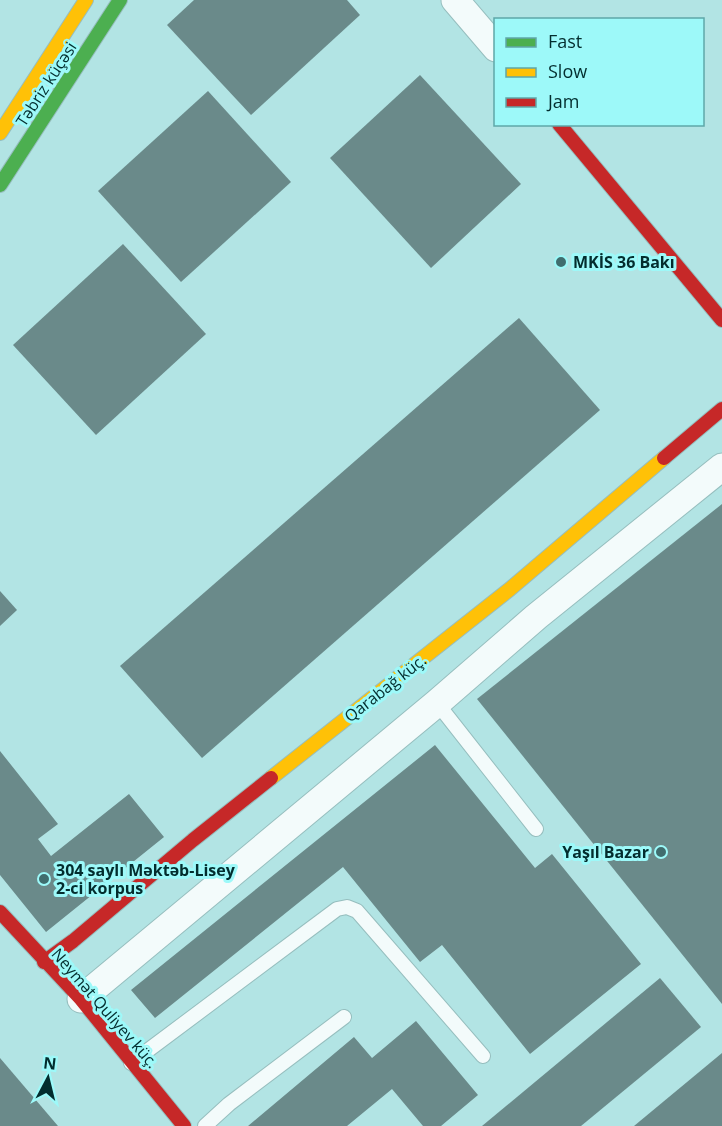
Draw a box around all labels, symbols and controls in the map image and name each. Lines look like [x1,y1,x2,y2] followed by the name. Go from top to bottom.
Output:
[494,18,704,126] legend
[548,29,582,53] text: Fast
[11,38,81,130] street label: Təbriz küçəsi
[548,59,587,83] text: Slow
[546,89,580,113] text: Jam
[573,251,675,273] place label: MKİS 36 Bakı
[554,255,568,269] marker: MKİS 36 Bakı
[339,649,431,727] street label: Qarabağ küç.
[562,841,649,863] place label: Yaşıl Bazar
[654,845,668,859] marker: Yaşıl Bazar
[56,859,236,899] place label: 304 saylı Məktəb-Lisey 2-ci korpus
[37,872,51,886] marker: 304 saylı Məktəb-Lisey 2-ci korpus
[48,944,162,1072] street label: Neymət Quliyev küç.
[18,1048,78,1108] north arrow

